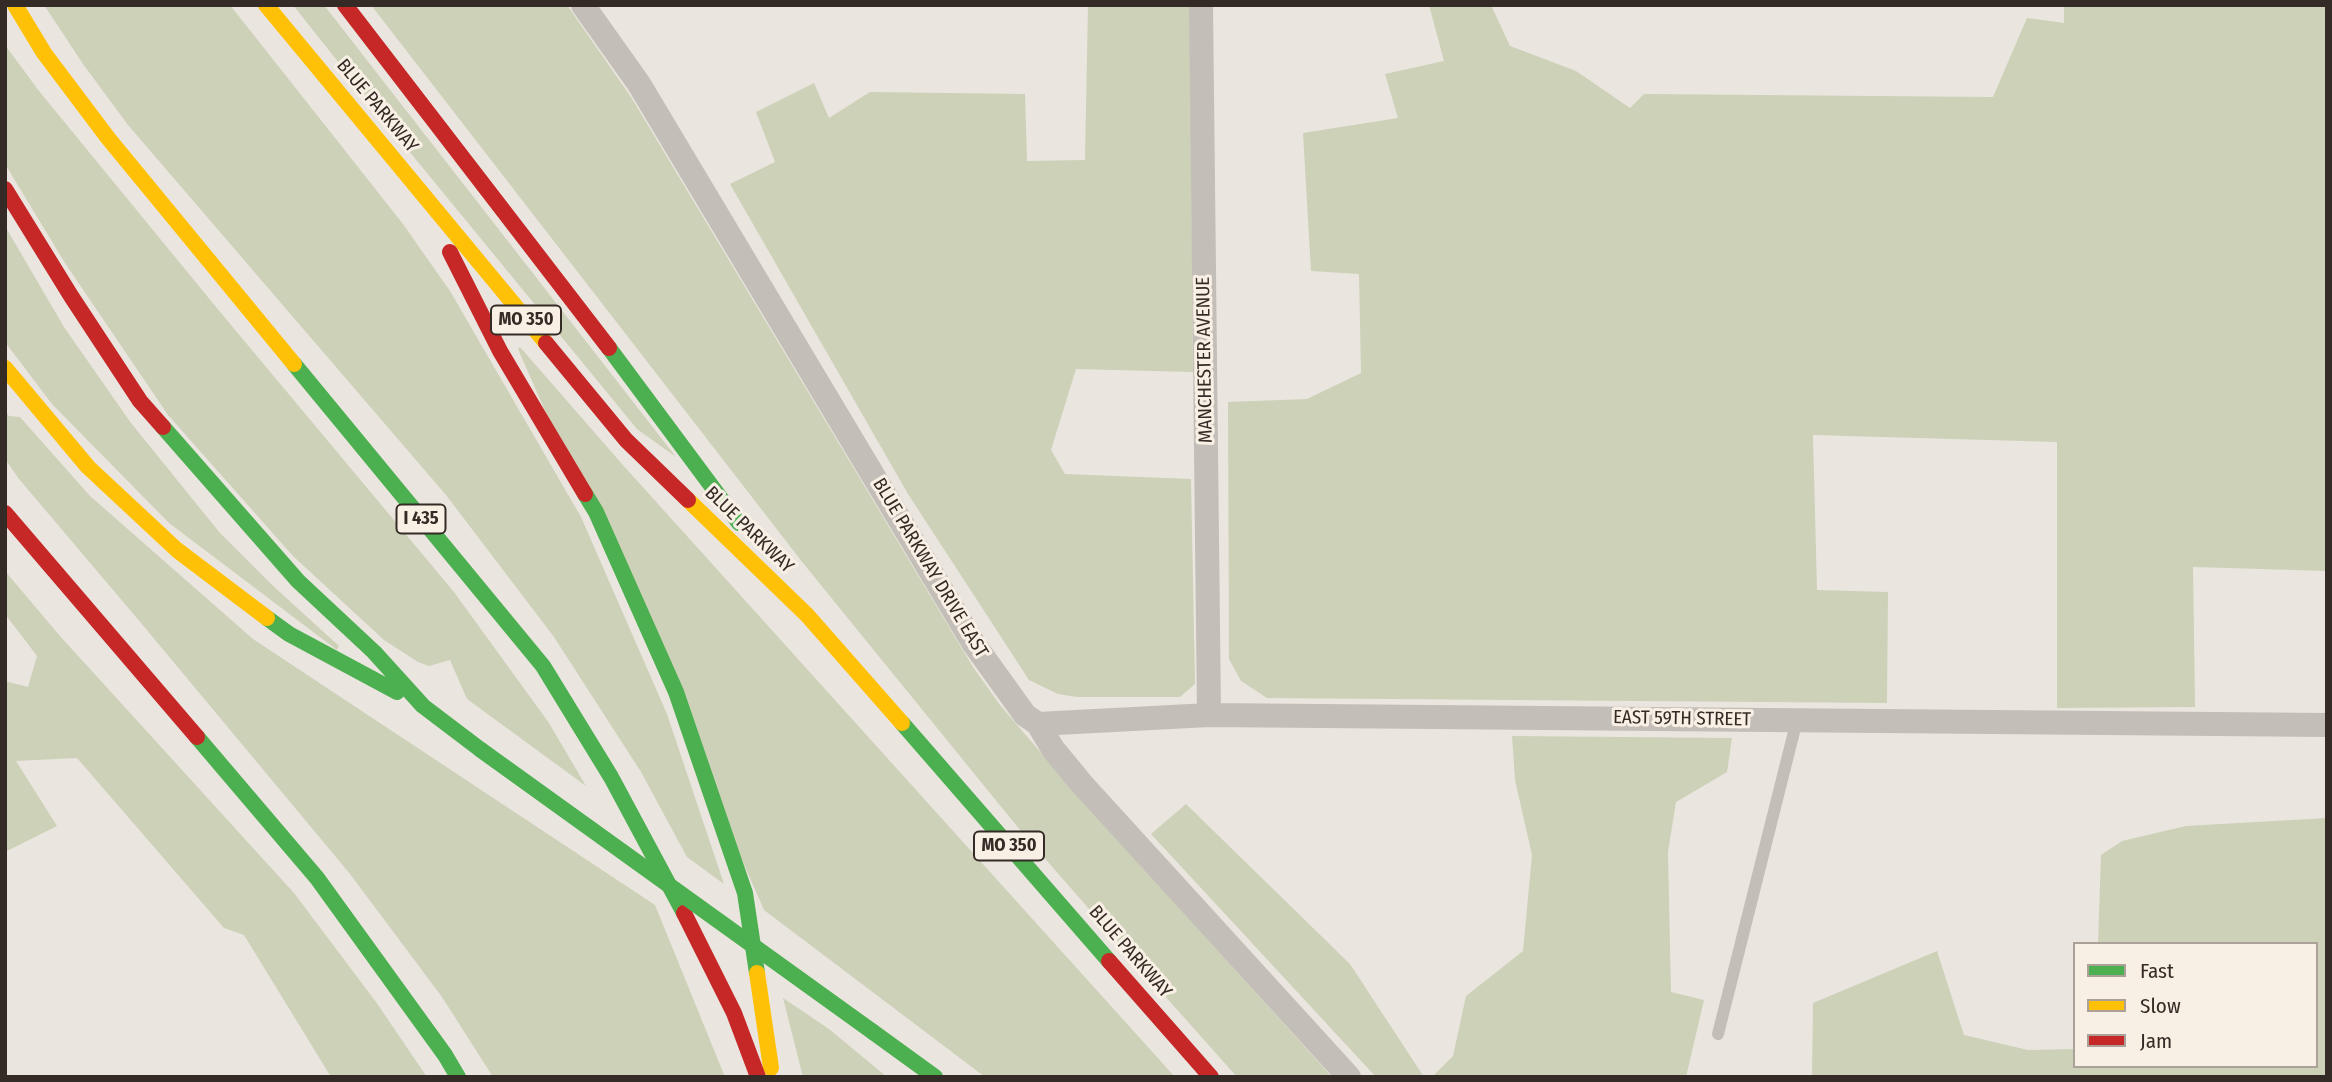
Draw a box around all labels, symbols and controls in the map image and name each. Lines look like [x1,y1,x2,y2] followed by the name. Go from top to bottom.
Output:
[331,55,423,157] street label: BLUE PARKWAY
[1192,277,1218,443] street label: MANCHESTER AVENUE
[491,306,561,334] road number: MO 350
[867,474,993,662] street label: BLUE PARKWAY DRIVE EAST
[700,482,798,578] street label: BLUE PARKWAY
[396,504,446,534] road number: I 435
[1613,706,1751,732] street label: EAST 59TH STREET
[974,832,1044,860] road number: MO 350
[1084,901,1176,1003] street label: BLUE PARKWAY
[2073,942,2318,1068] legend
[2140,958,2174,984] text: Fast
[2140,993,2181,1019] text: Slow
[2140,1028,2172,1054] text: Jam

